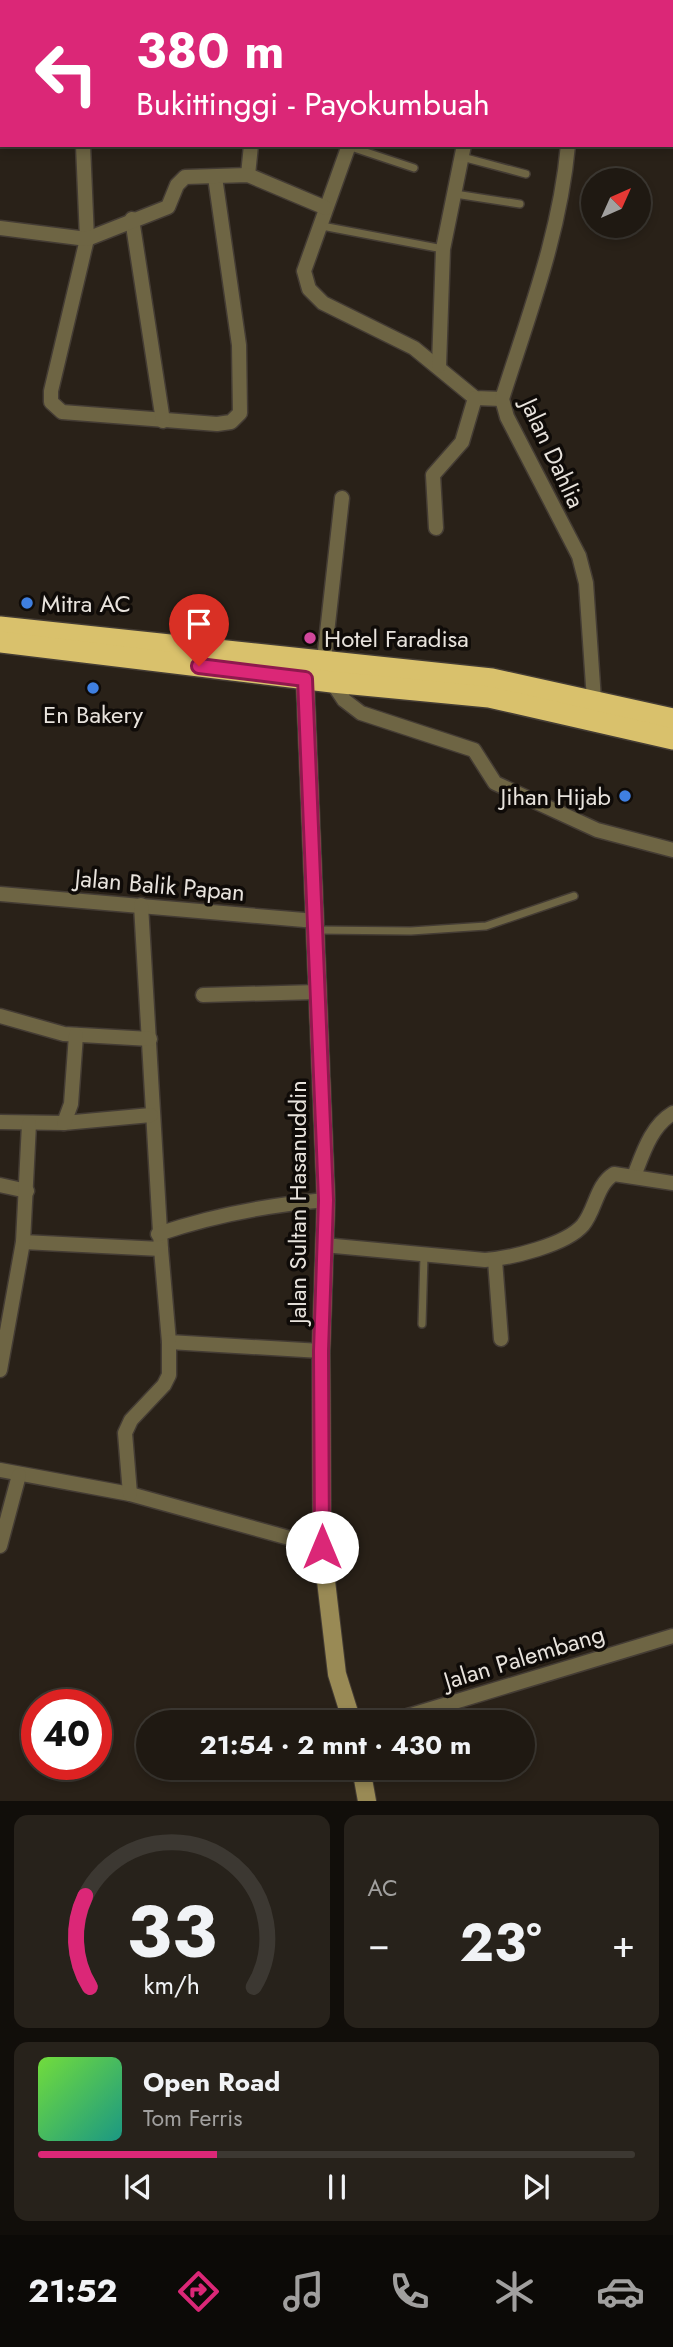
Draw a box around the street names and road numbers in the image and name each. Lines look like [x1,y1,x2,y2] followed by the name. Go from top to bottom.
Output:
[511,389,594,514] street label: Jalan Dahlia
[71,860,246,910] street label: Jalan Balik Papan
[280,1080,315,1327] street label: Jalan Sultan Hasanuddin
[437,1616,609,1699] street label: Jalan Palembang

